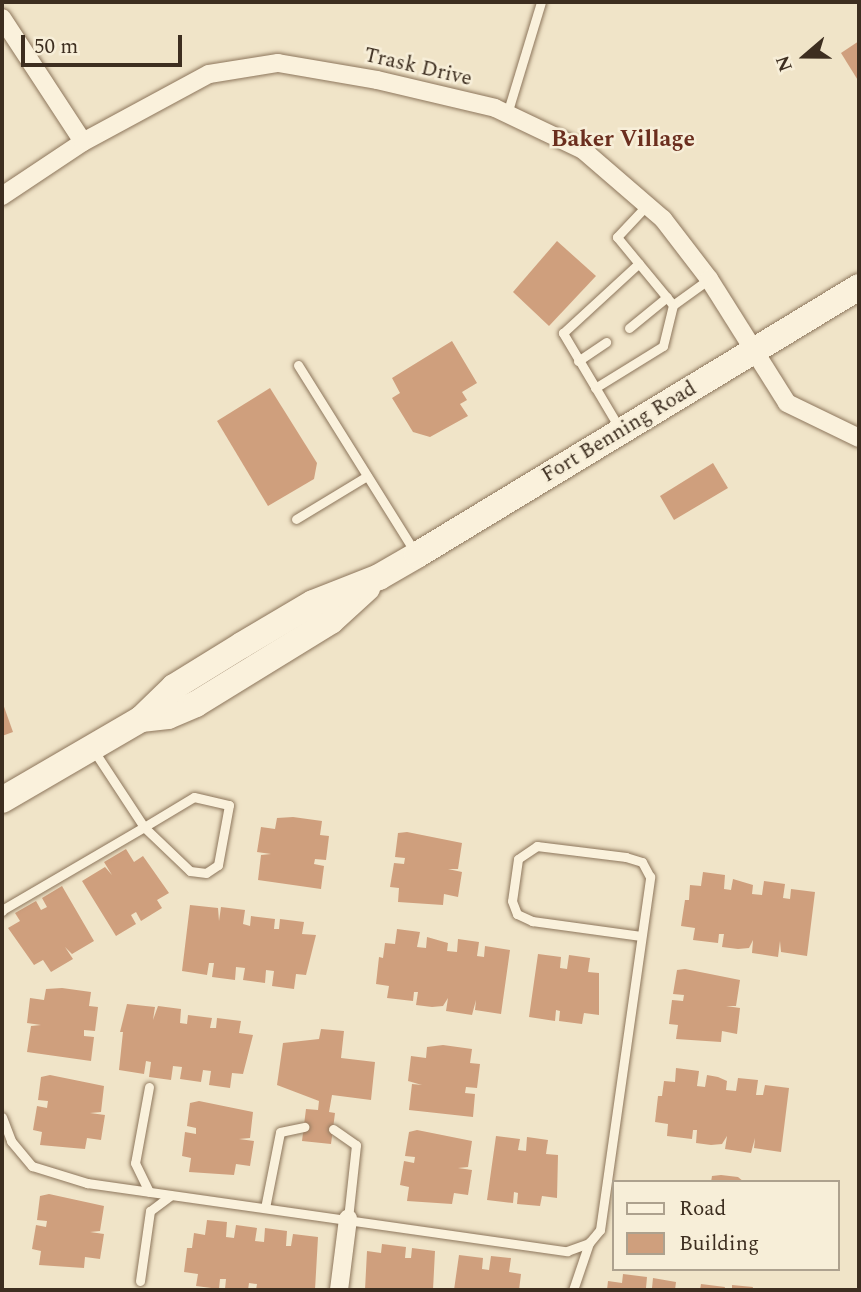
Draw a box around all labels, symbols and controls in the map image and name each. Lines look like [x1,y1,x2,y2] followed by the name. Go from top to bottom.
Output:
[24,21,186,65] scale bar
[770,21,840,91] north arrow
[34,31,78,63] text: 50 m
[362,42,474,92] street label: Trask Drive
[769,51,801,76] text: N
[551,126,695,154] district label: Baker Village
[537,376,701,488] street label: Fort Benning Road
[612,1180,840,1271] legend
[679,1193,726,1225] text: Road
[679,1228,759,1260] text: Building

